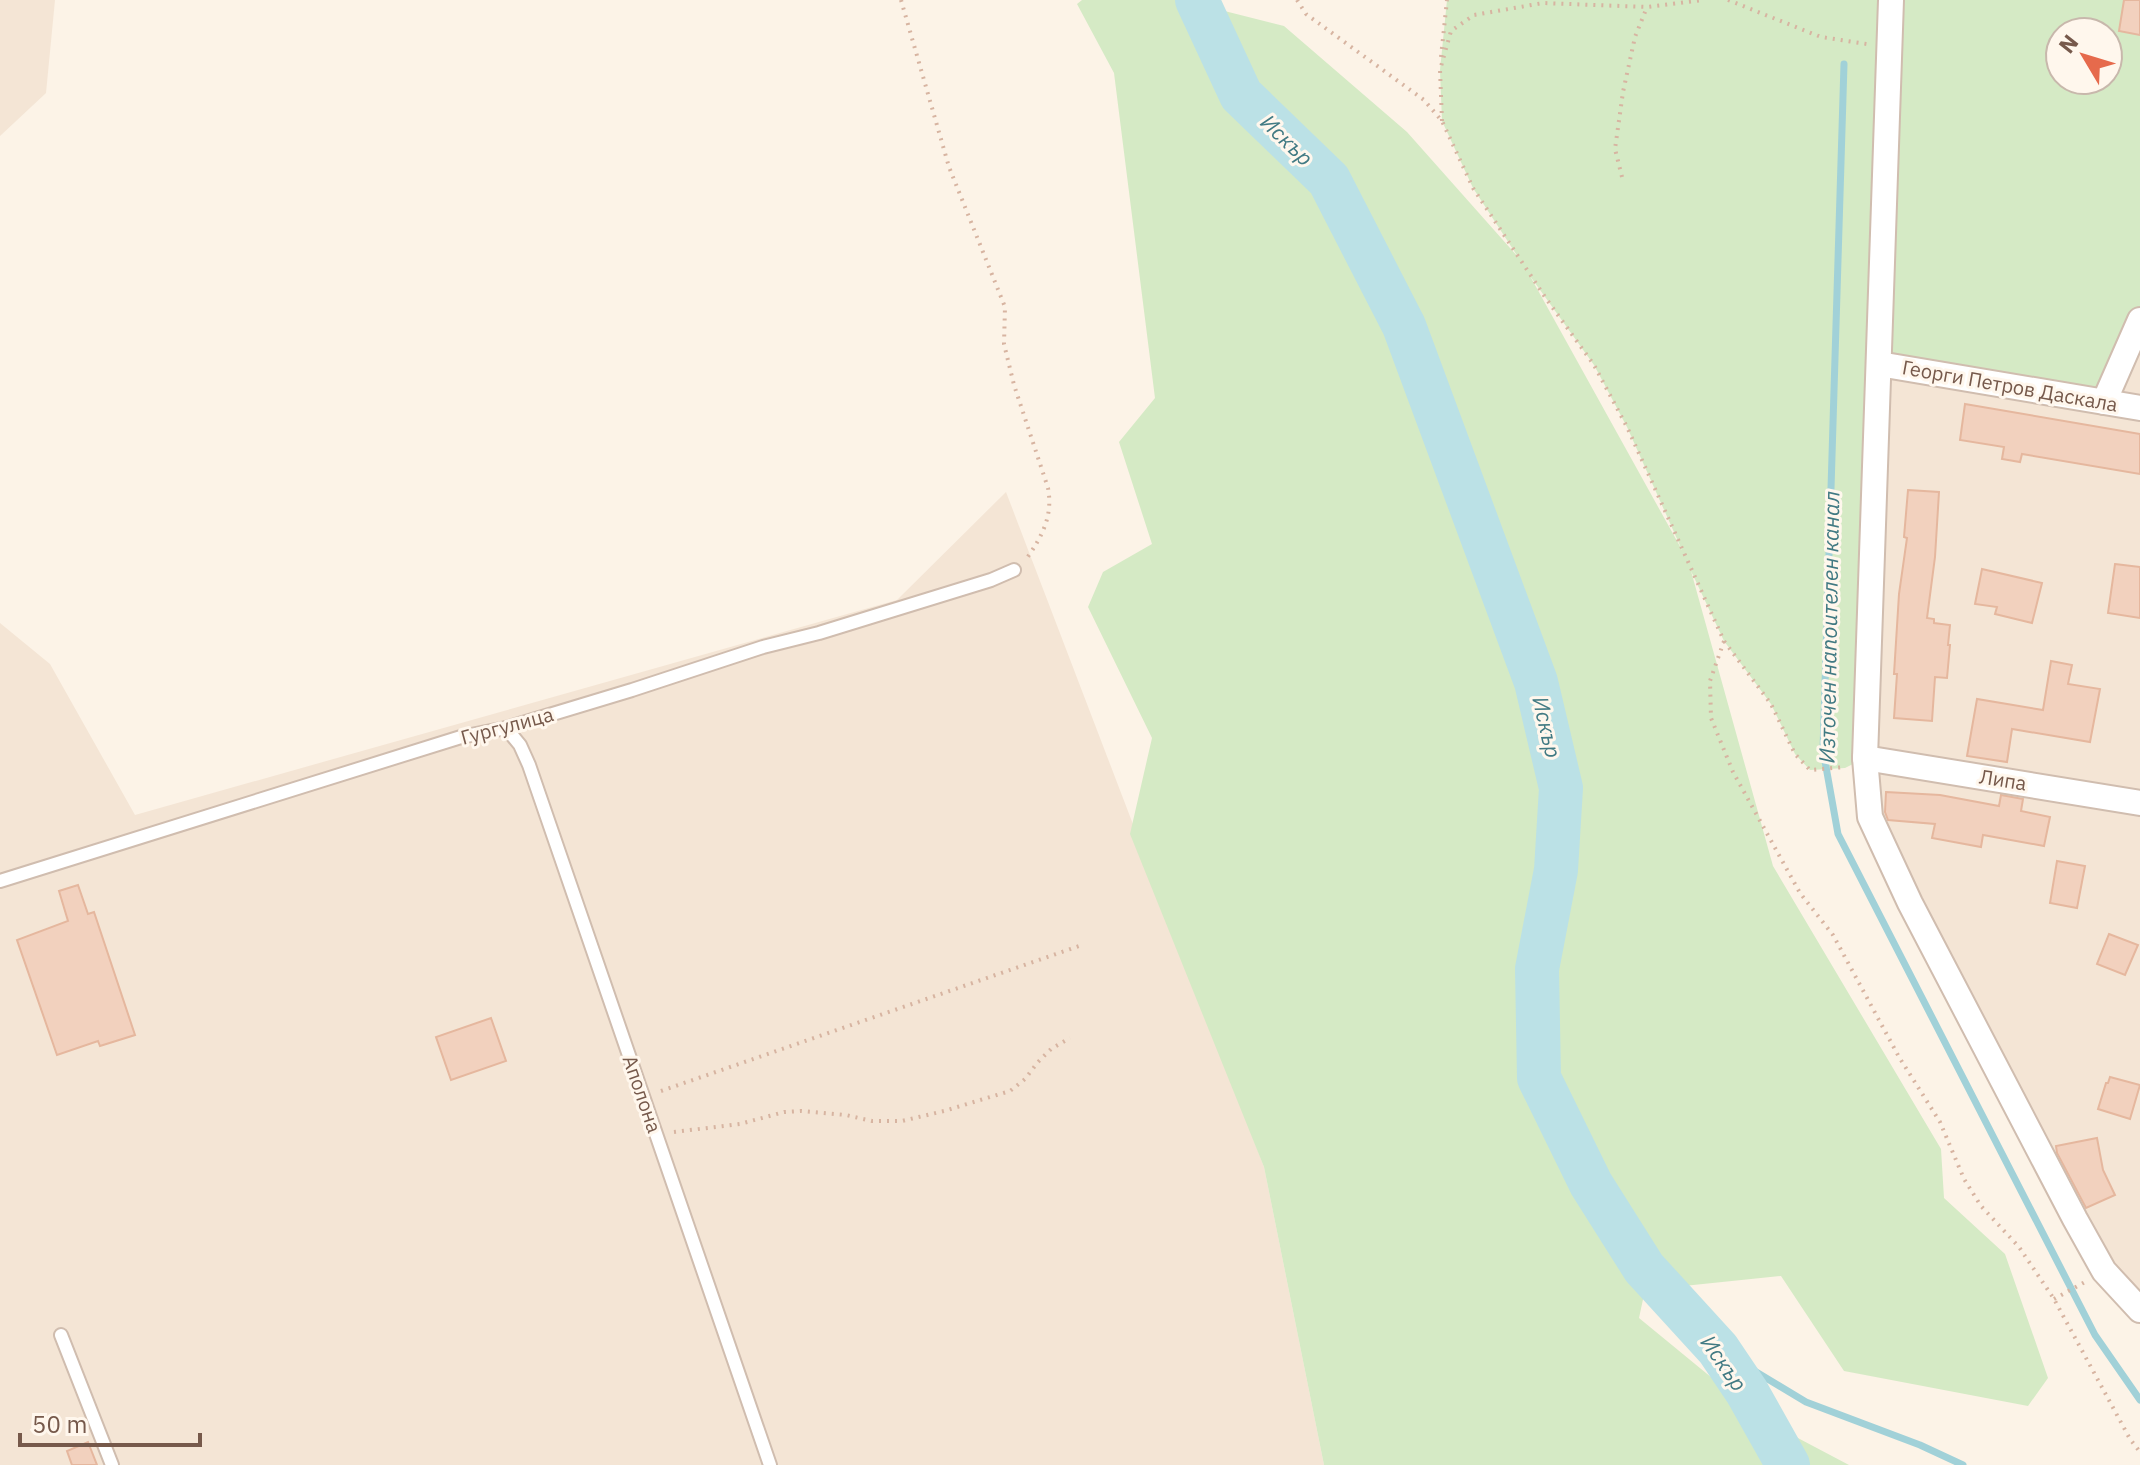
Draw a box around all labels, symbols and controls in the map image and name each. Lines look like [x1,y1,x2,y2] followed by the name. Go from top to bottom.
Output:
[2044,16,2124,96] north arrow
[2052,28,2084,59] text: N
[1255,108,1320,172] water label: Искър
[1900,353,2120,418] street label: Георги Петров Даскала
[1812,490,1845,764] water label: Източен напоителен канал
[1526,693,1569,761] water label: Искър
[457,700,557,751] street label: Гургулица
[1977,762,2029,797] street label: Липа
[617,1051,668,1137] street label: Аполона
[1695,1329,1754,1397] water label: Искър
[20,1397,200,1447] scale bar
[32,1408,87,1440] text: 50 m

